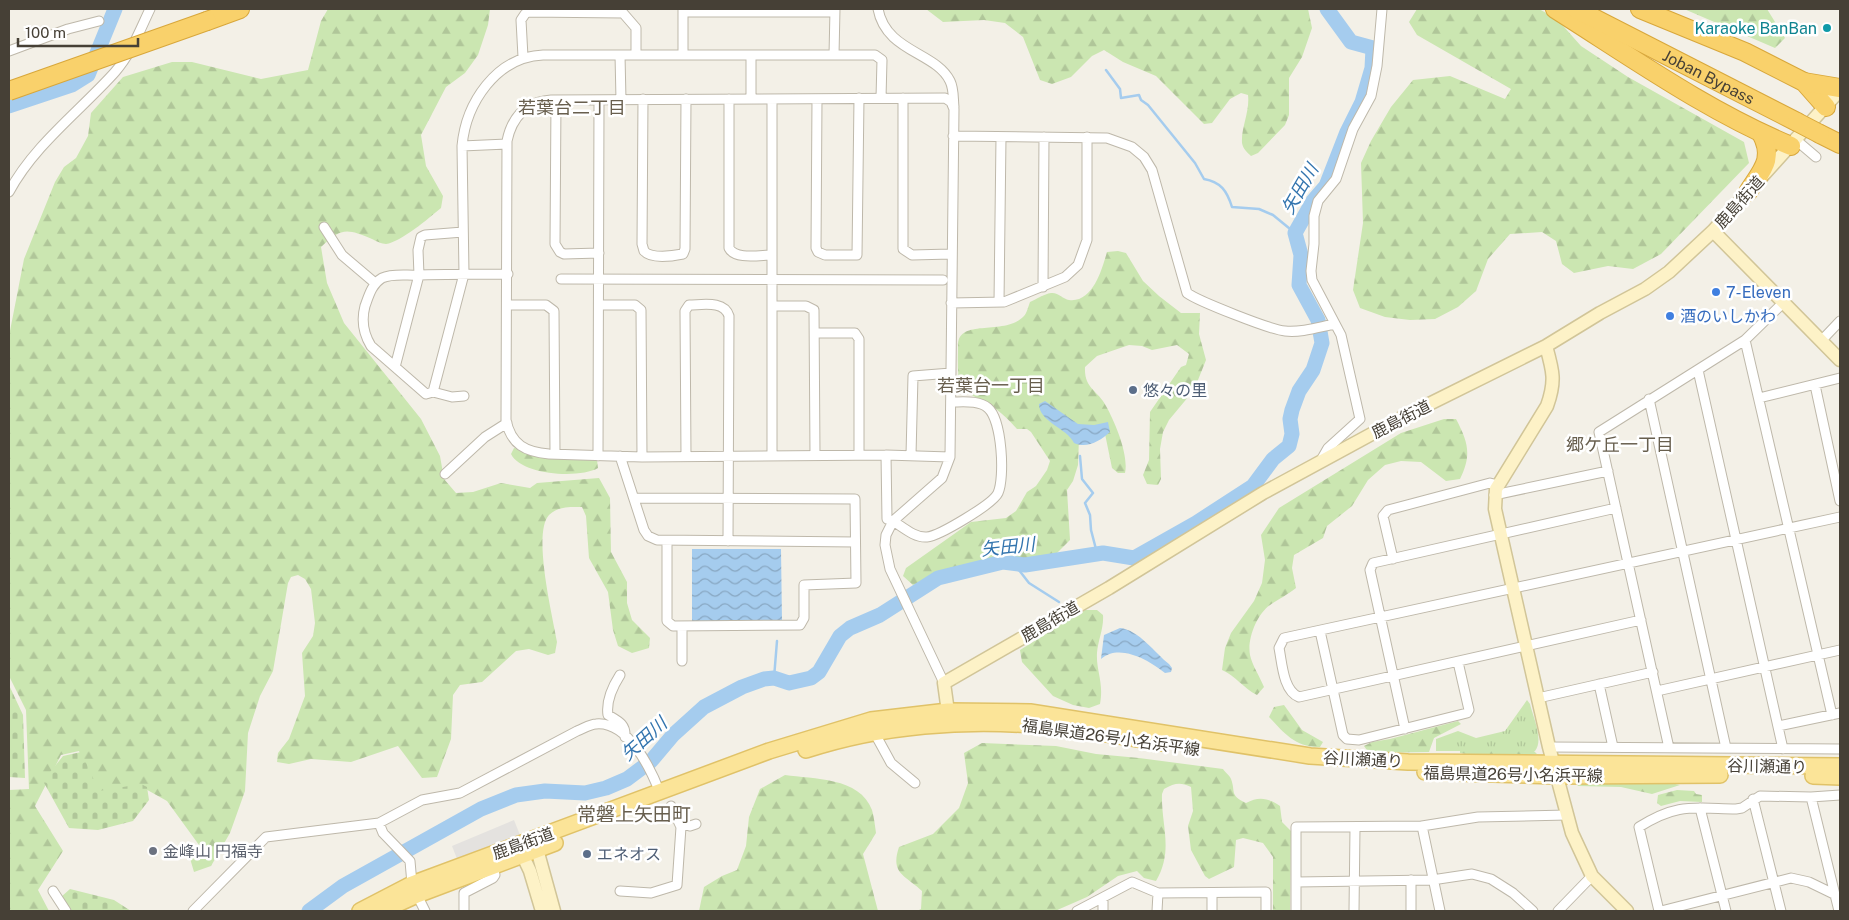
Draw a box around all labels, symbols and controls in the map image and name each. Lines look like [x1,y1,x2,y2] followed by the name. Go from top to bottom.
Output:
[18,15,138,47] scale bar
[1694,19,1817,38] place label: Karaoke BanBan
[1821,22,1833,34] marker: Karaoke BanBan
[25,24,66,41] text: 100 m
[1659,46,1757,109] street label: Joban Bypass
[518,97,626,118] district label: 若葉台二丁目
[1277,158,1323,217] water label: 矢田川
[1711,172,1768,232] street label: 鹿島街道
[1726,283,1791,302] place label: 7-Eleven
[1710,286,1722,298] marker: 7-Eleven
[1680,307,1776,326] place label: 酒のいしかわ
[1664,310,1676,322] marker: 酒のいしかわ
[937,375,1045,396] district label: 若葉台一丁目
[1143,381,1207,400] place label: 悠々の里
[1127,384,1139,396] marker: 悠々の里
[1368,396,1434,442] street label: 鹿島街道
[1566,434,1674,455] district label: 郷ケ丘一丁目
[980,533,1038,560] water label: 矢田川
[1018,597,1083,646] street label: 鹿島街道
[617,711,672,764] water label: 矢田川
[1021,716,1201,759] street label: 福島県道26号小名浜平線
[1323,748,1403,771] street label: 谷川瀬通り
[1727,756,1807,777] street label: 谷川瀬通り
[1423,763,1603,786] street label: 福島県道26号小名浜平線
[577,803,691,825] district label: 常磐上矢田町
[490,824,556,863] street label: 鹿島街道
[163,842,263,861] place label: 金峰山 円福寺
[147,845,159,857] marker: 金峰山 円福寺
[597,845,661,864] place label: エネオス
[581,848,593,860] marker: エネオス

